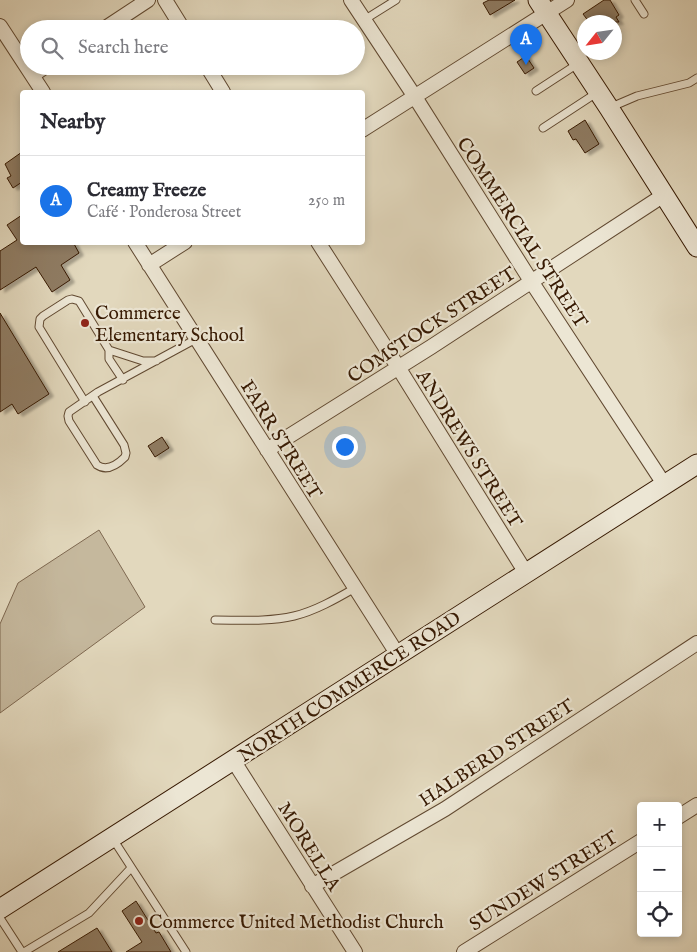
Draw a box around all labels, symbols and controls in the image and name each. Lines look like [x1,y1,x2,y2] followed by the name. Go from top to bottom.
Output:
[577,15,622,60] north arrow
[20,20,365,75] search box
[510,24,542,65] pin: A
[38,34,66,62] icon: search
[78,36,169,60] text: Search here
[40,109,105,136] text: Nearby
[451,133,592,333] street label: COMMERCIAL STREET
[87,179,206,203] text: Creamy Freeze
[51,191,61,211] text: A
[308,191,345,211] text: 250 m
[87,203,241,223] text: Café · Ponderosa Street
[343,262,521,389] street label: COMSTOCK STREET
[95,302,245,348] place label: Commerce Elementary School
[79,317,91,329] marker: Commerce Elementary School
[409,365,527,533] street label: ANDREWS STREET
[234,376,326,504] street label: FARR STREET
[332,434,358,460] your location
[234,607,466,769] street label: NORTH COMMERCE ROAD
[415,694,579,813] street label: HALBERD STREET
[271,798,346,897] street label: MORELLA
[637,802,682,937] map controls
[637,802,682,847] button: +
[465,826,623,937] street label: SUNDEW STREET
[637,847,682,892] button: −
[637,892,682,937] button: locate
[149,911,444,935] place label: Commerce United Methodist Church
[133,915,145,927] marker: Commerce United Methodist Church

